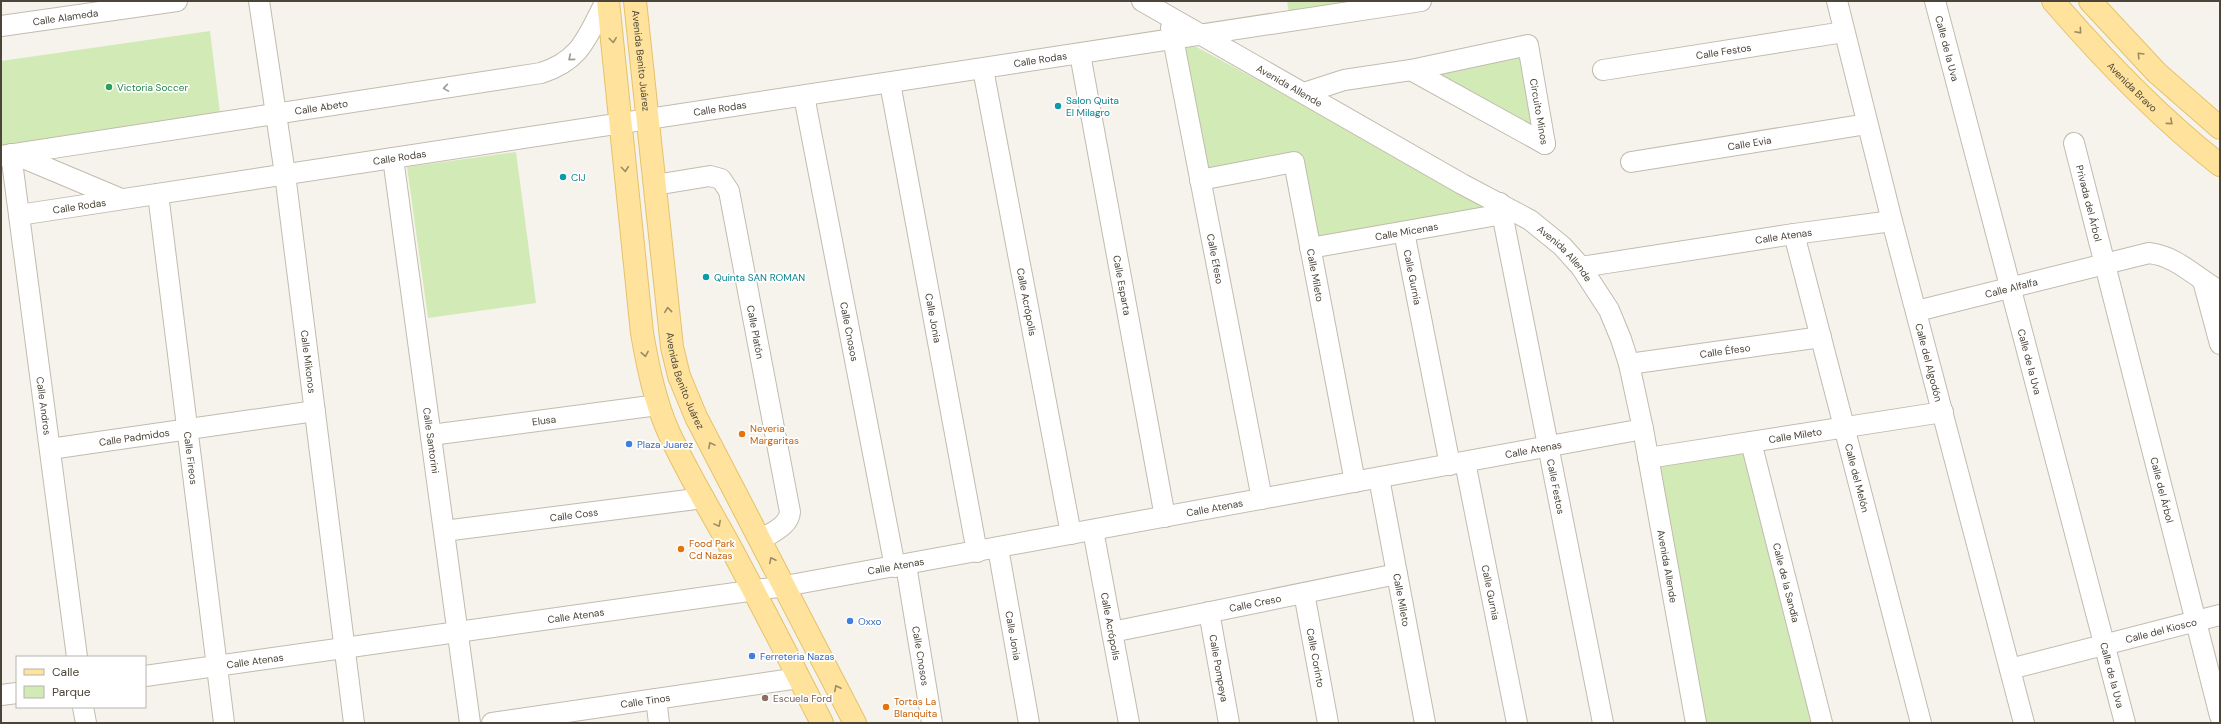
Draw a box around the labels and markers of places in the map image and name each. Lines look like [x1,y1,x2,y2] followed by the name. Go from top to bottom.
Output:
[117,81,188,94] place label: Victoria Soccer
[104,82,114,92] marker: Victoria Soccer
[1066,94,1119,119] place label: Salon Quita El Milagro
[1053,101,1063,111] marker: Salon Quita El Milagro
[571,171,586,184] place label: CIJ
[558,172,568,182] marker: CIJ
[714,271,805,284] place label: Quinta SAN ROMAN
[701,272,711,282] marker: Quinta SAN ROMAN
[750,422,799,447] place label: Neveria Margaritas
[737,429,747,439] marker: Neveria Margaritas
[637,438,694,451] place label: Plaza Juarez
[624,439,634,449] marker: Plaza Juarez
[689,537,735,562] place label: Food Park Cd Nazas
[676,544,686,554] marker: Food Park Cd Nazas
[858,615,881,628] place label: Oxxo
[845,616,855,626] marker: Oxxo
[760,650,835,663] place label: Ferreteria Nazas
[747,651,757,661] marker: Ferreteria Nazas
[773,692,832,705] place label: Escuela Ford
[760,693,770,703] marker: Escuela Ford
[894,695,937,720] place label: Tortas La Blanquita
[881,702,891,712] marker: Tortas La Blanquita

